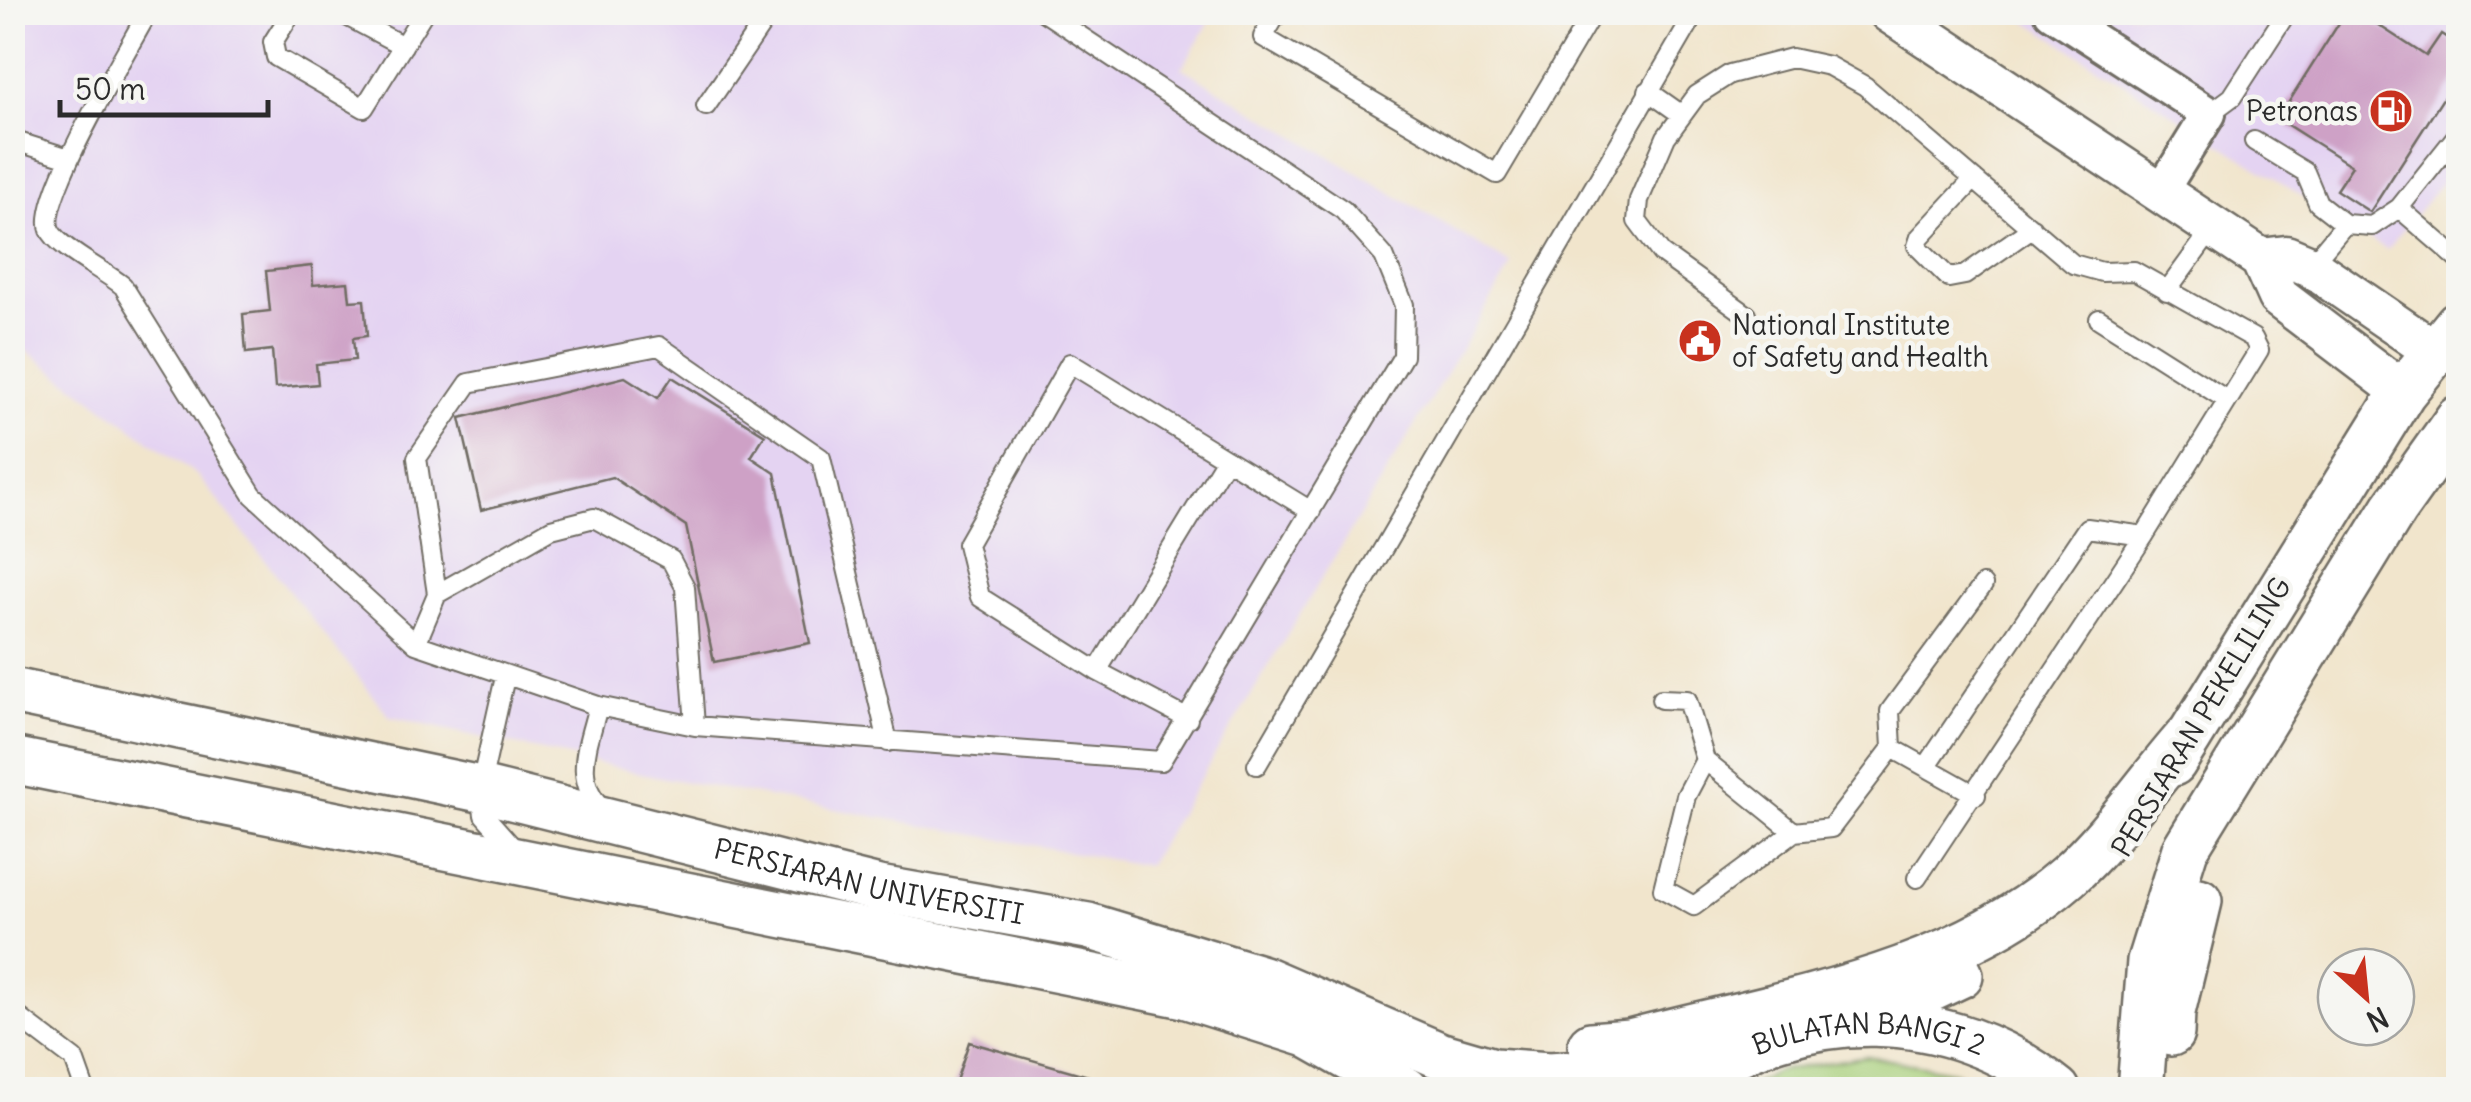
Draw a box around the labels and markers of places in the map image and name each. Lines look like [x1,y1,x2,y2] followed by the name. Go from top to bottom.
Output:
[2368,88,2414,134] fuel station icon: Petronas
[2246,93,2358,129] place label: Petronas
[1732,307,1989,375] place label: National Institute of Safety and Health
[1677,318,1723,364] public building icon: National Institute of Safety and Health

